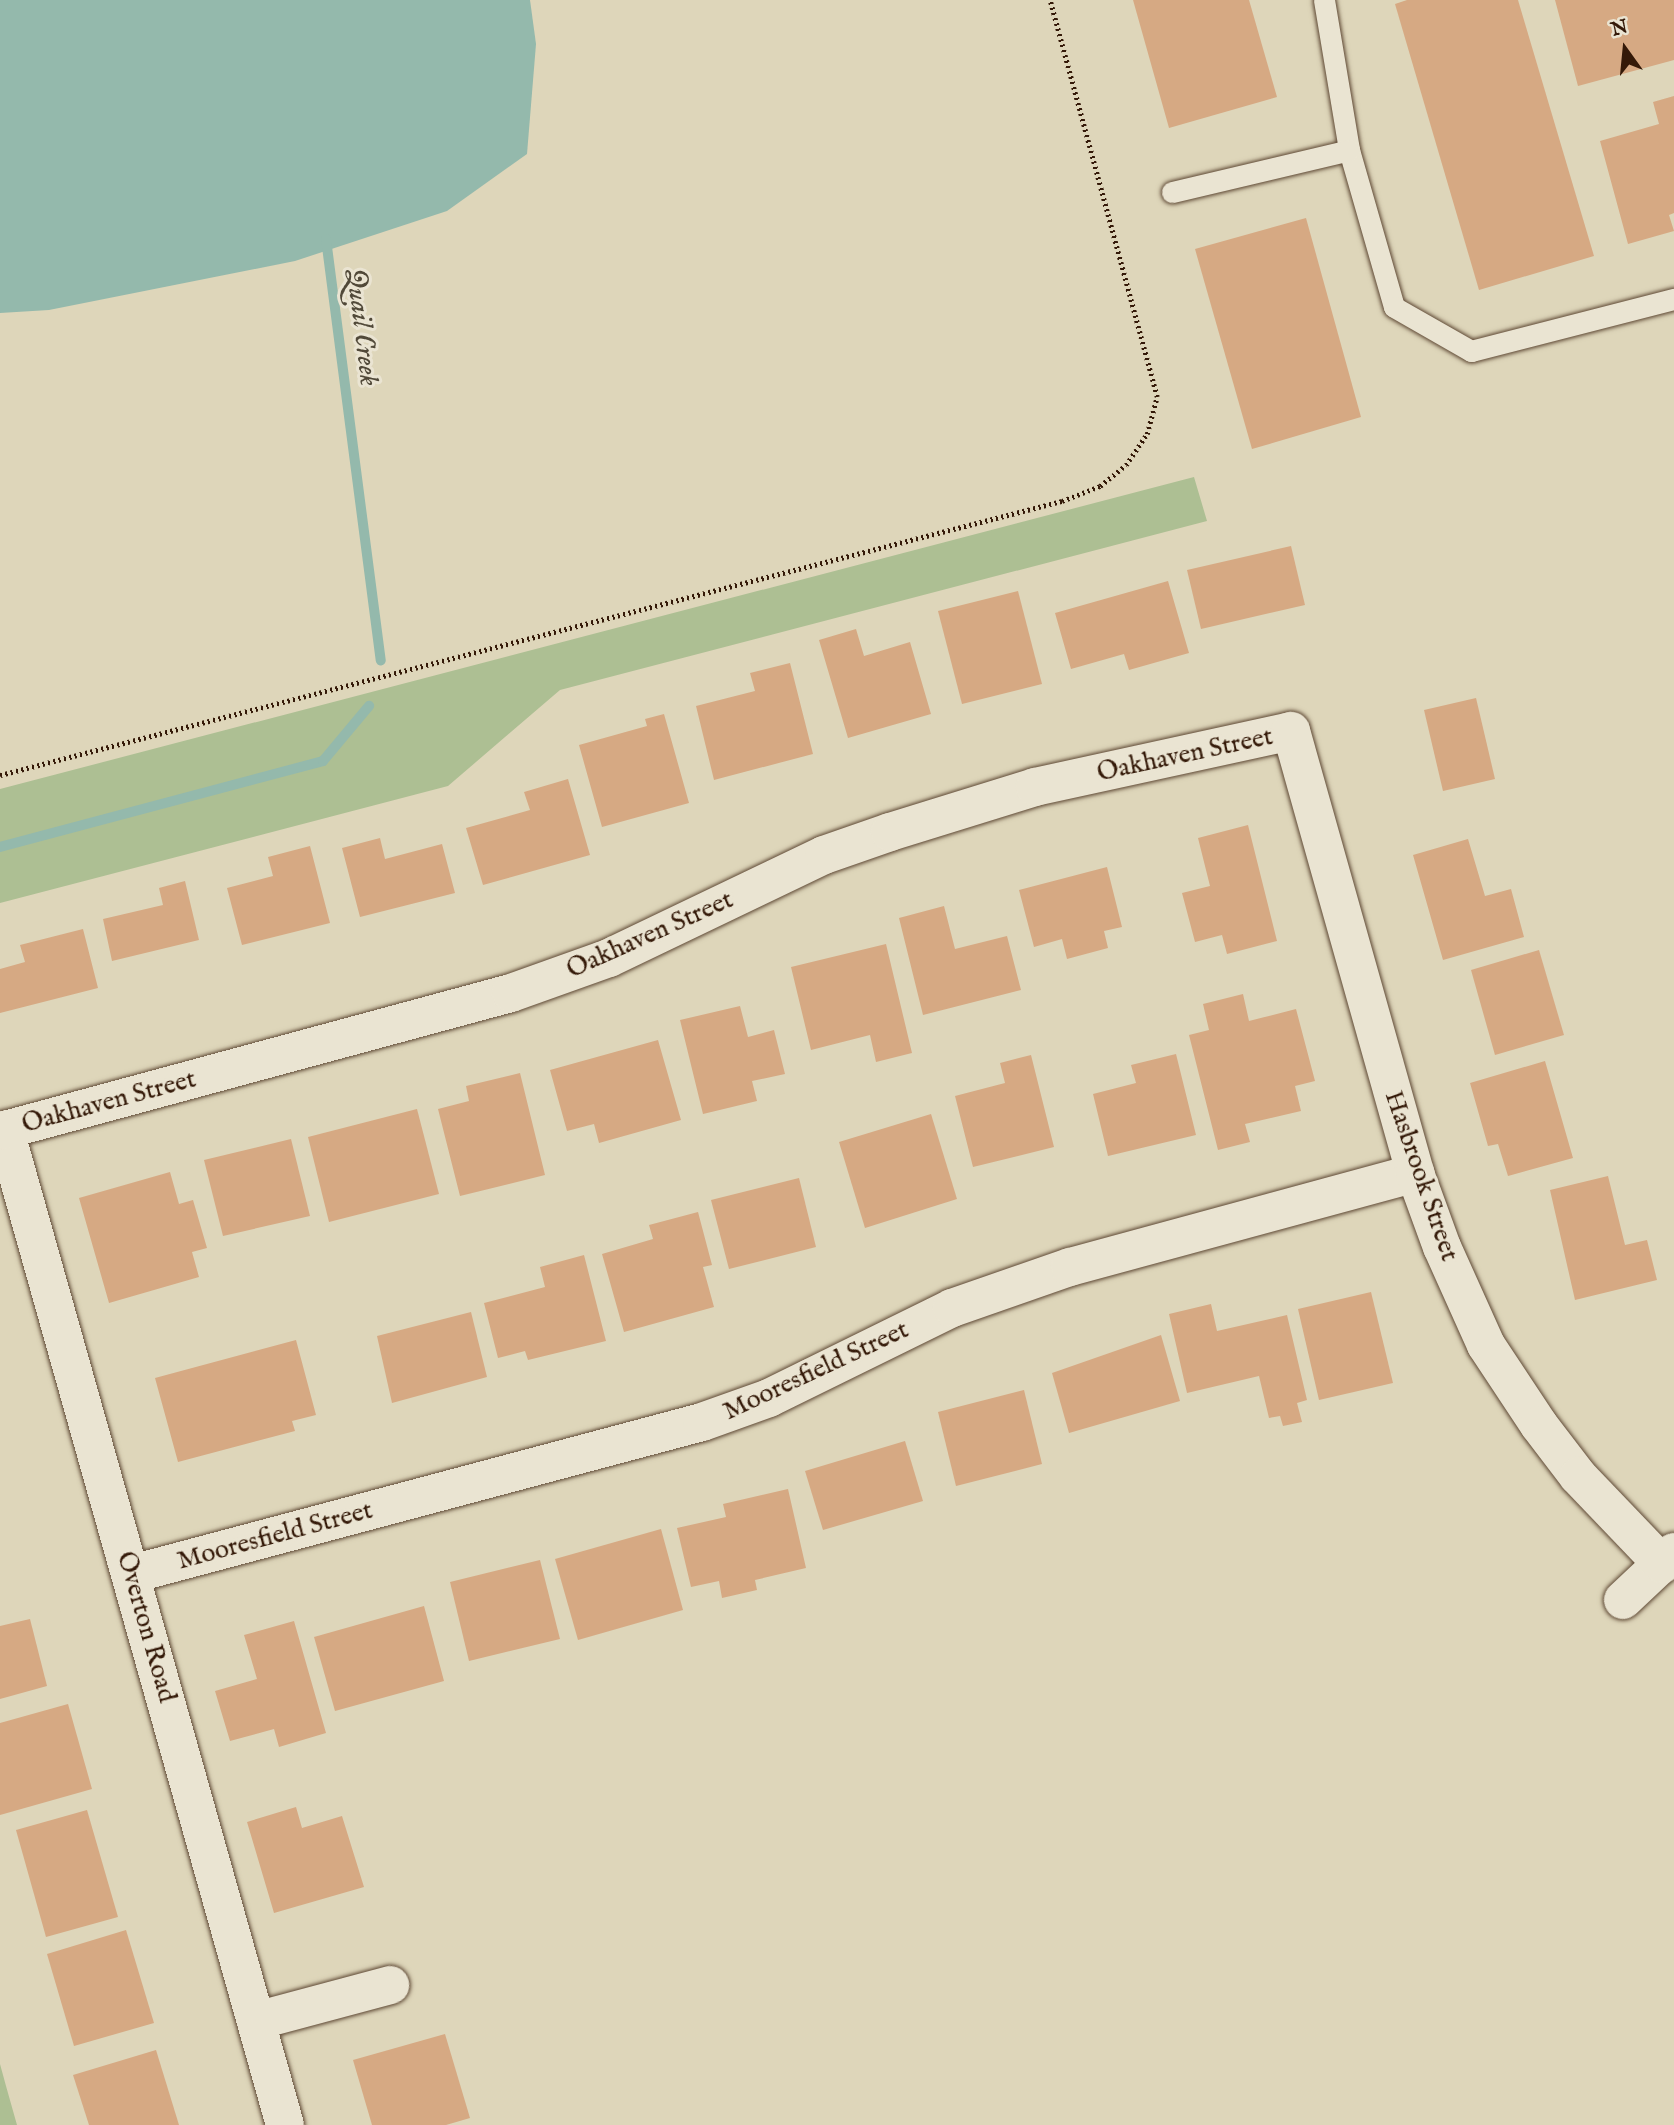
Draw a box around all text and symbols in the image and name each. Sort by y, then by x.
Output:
north arrow [1590,14,1660,84]
text: N [1609,15,1631,42]
water label: Quail Creek [337,266,385,388]
street label: Oakhaven Street [1094,721,1276,789]
street label: Oakhaven Street [562,884,738,986]
street label: Oakhaven Street [19,1064,199,1140]
street label: Hasbrook Street [1377,1087,1465,1265]
street label: Mooresfield Street [718,1314,914,1428]
street label: Mooresfield Street [174,1495,376,1577]
street label: Overton Road [110,1548,182,1706]

